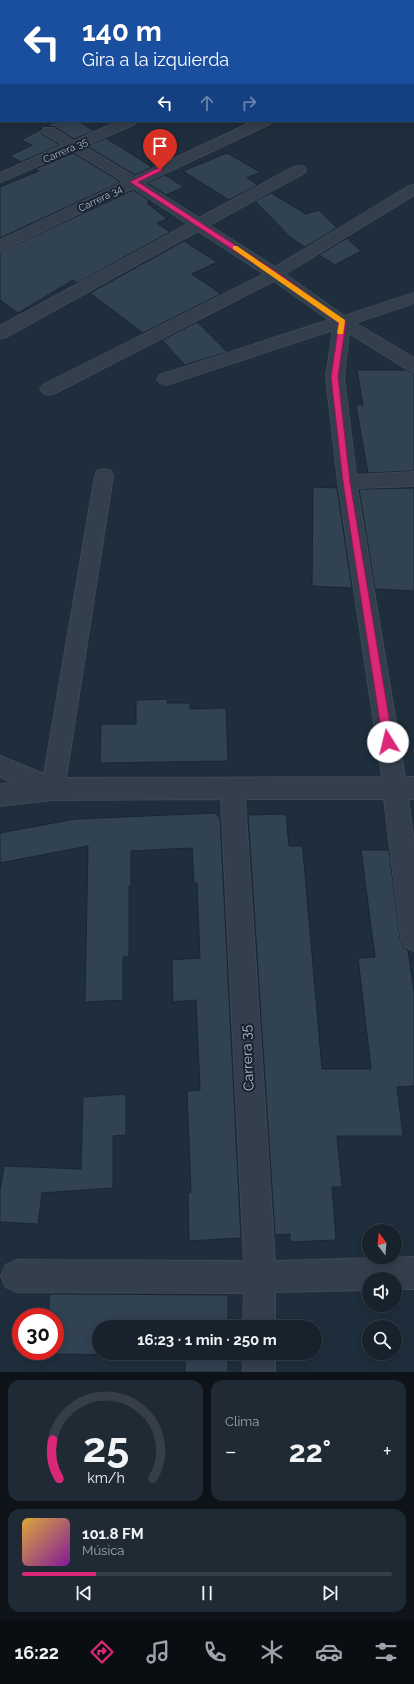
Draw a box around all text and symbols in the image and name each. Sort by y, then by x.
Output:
text: 140 m [82,15,162,48]
icon: left [16,16,68,68]
text: Gira a la izquierda [82,49,229,70]
icon: left [154,92,176,114]
icon: ahead [196,92,218,114]
icon: right [238,92,260,114]
pin [143,129,177,170]
icon: arrive [149,135,171,157]
street label: Carrera 35 [41,136,90,165]
street label: Carrera 34 [77,183,124,214]
position arrow [367,721,409,763]
street label: Carrera 35 [237,1024,257,1091]
north arrow [362,1224,402,1264]
map controls [362,1224,402,1360]
button: sound [362,1272,402,1312]
speed limit sign: 30 [12,1308,64,1360]
button: search [362,1320,402,1360]
text: 16:23 · 1 min · 250 m [137,1331,277,1349]
text: Clima [225,1414,259,1429]
text: 25 [82,1422,129,1471]
text: 22° [289,1434,331,1469]
text: − [225,1438,237,1464]
text: + [383,1438,392,1464]
text: km/h [87,1469,124,1485]
text: 101.8 FM [82,1525,144,1543]
text: Música [82,1543,124,1558]
icon: previous [73,1582,95,1604]
icon: pause [196,1582,218,1604]
icon: next [319,1582,341,1604]
icon: directions [88,1638,116,1666]
icon: music [144,1638,172,1666]
icon: phone [201,1638,229,1666]
icon: climate [258,1638,286,1666]
icon: car [315,1638,343,1666]
icon: filters [372,1638,400,1666]
text: 16:22 [14,1642,59,1663]

